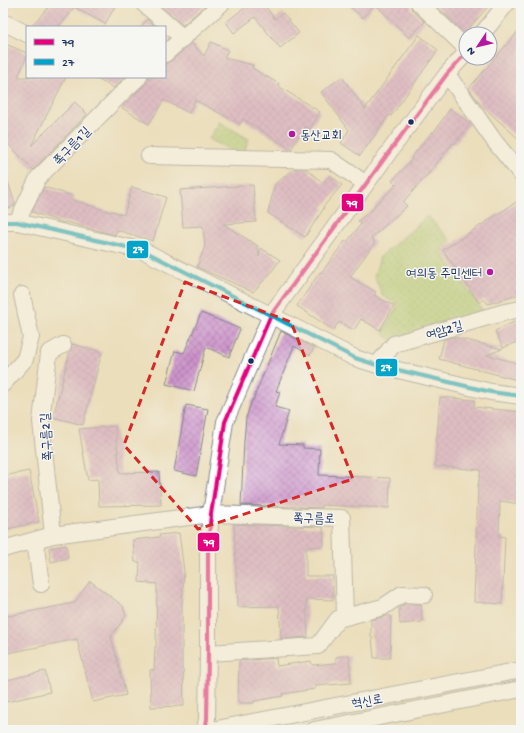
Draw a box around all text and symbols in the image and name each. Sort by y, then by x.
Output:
legend [26,26,166,78]
north arrow [458,26,498,66]
text: 79 [61,37,74,51]
text: N [464,44,478,57]
text: 27 [62,57,75,71]
unlabelled marker [406,117,416,127]
street label: 쪽구름1길 [51,125,95,169]
marker: 동산교회 [287,129,297,139]
place label: 동산교회 [300,129,342,144]
line badge: 79 [341,193,364,212]
text: 79 [345,199,358,211]
line badge: 27 [126,240,149,259]
text: 27 [132,245,145,257]
place label: 여의동 주민센터 [406,267,482,282]
marker: 여의동 주민센터 [485,267,495,277]
street label: 여암2길 [424,319,465,344]
unlabelled marker [246,356,256,366]
line badge: 27 [375,358,398,377]
text: 27 [380,363,393,375]
street label: 쪽구름2길 [39,412,56,461]
street label: 쪽구름로 [293,511,335,528]
line badge: 79 [197,532,220,552]
text: 79 [202,538,215,550]
street label: 혁신로 [351,692,384,713]

